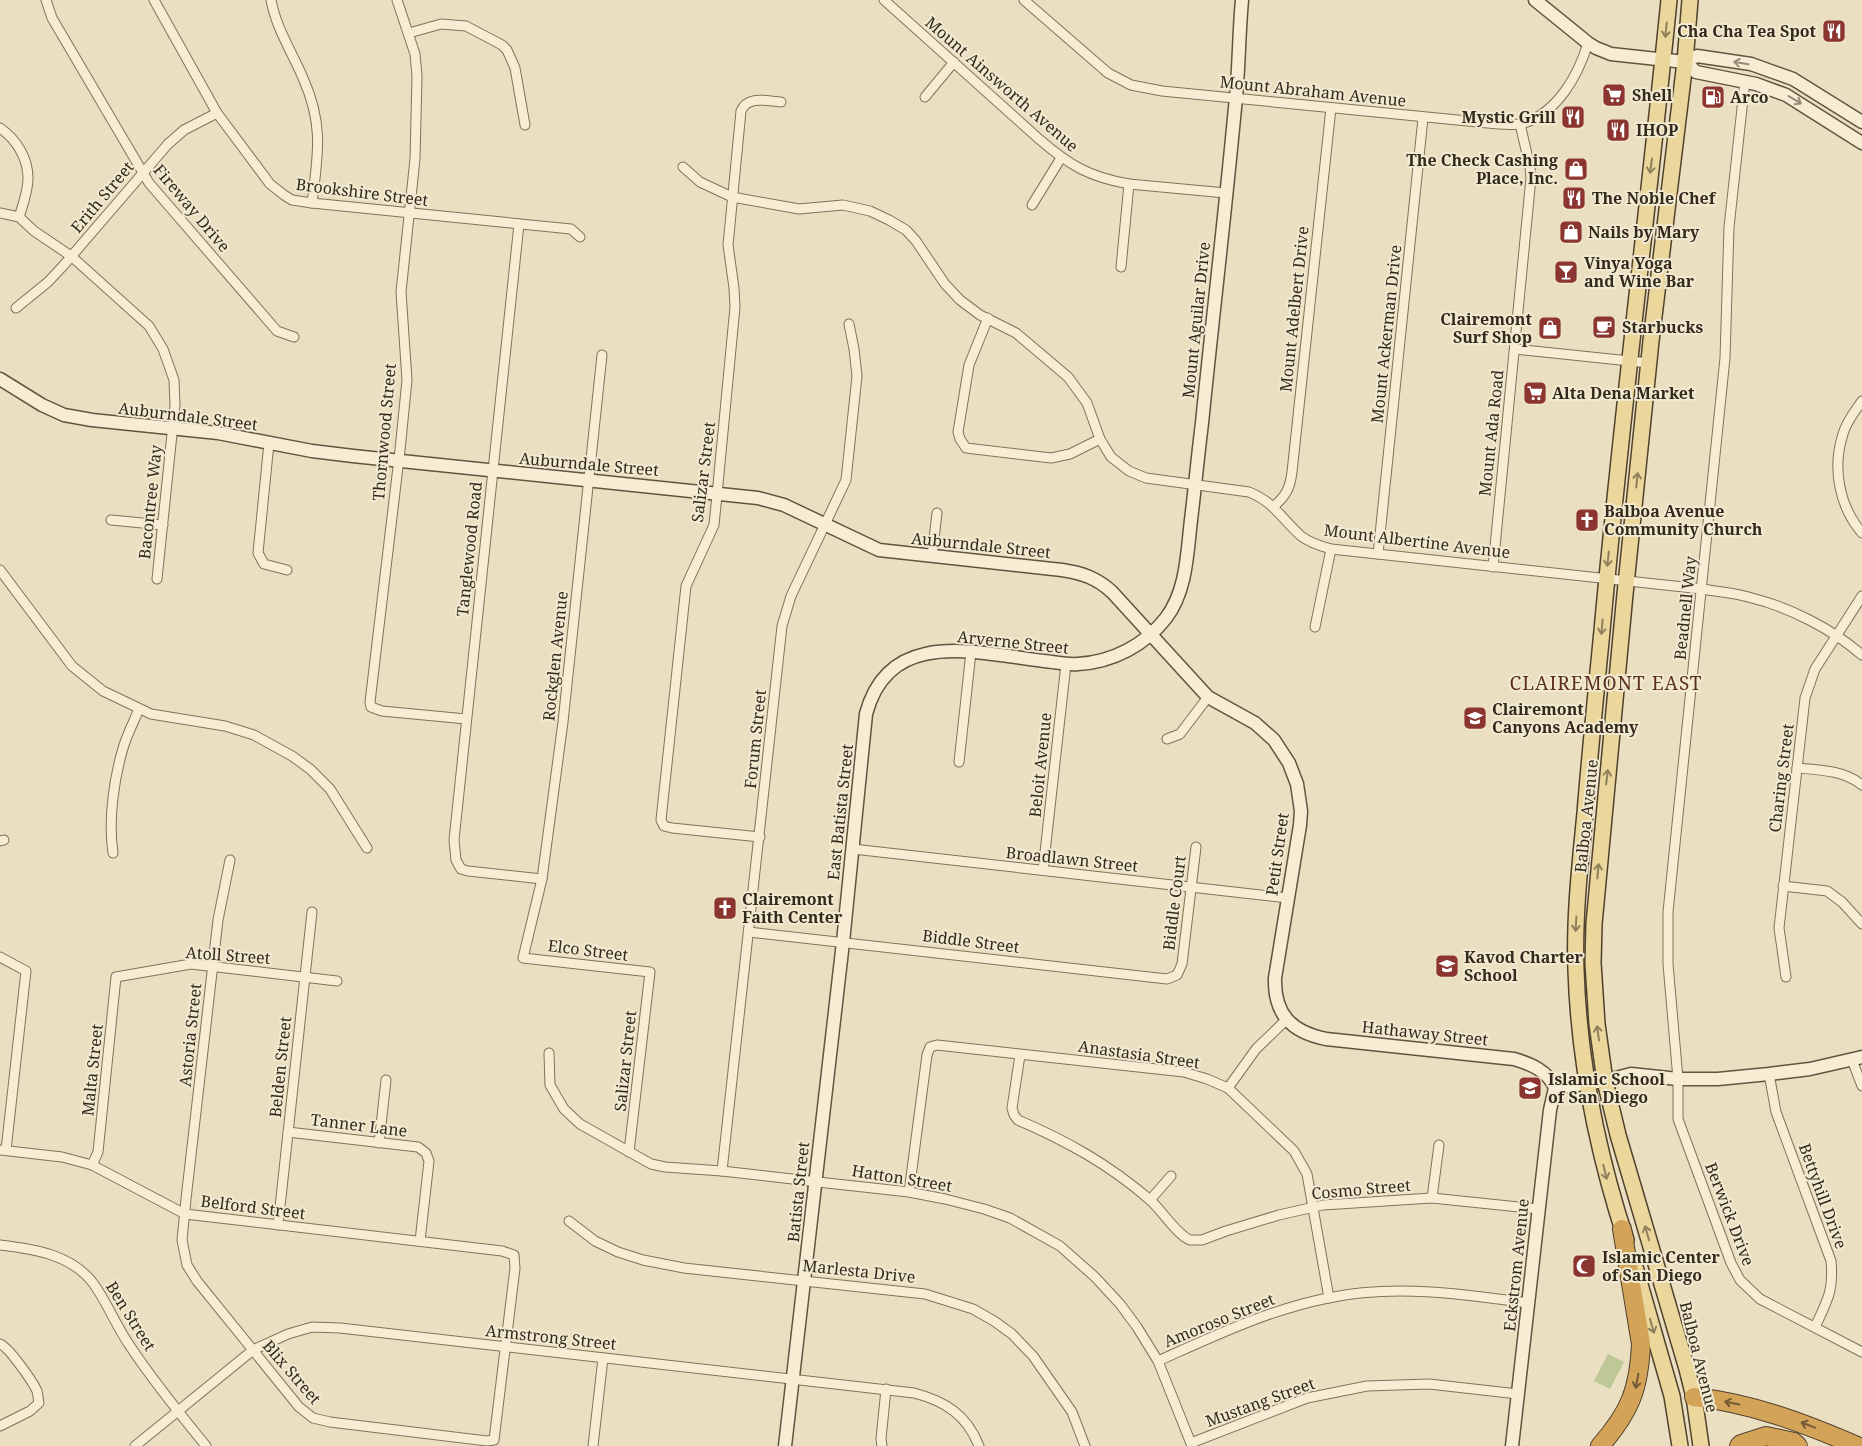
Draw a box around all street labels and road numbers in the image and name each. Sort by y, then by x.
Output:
street label: Mount Ainsworth Avenue [921,11,1083,157]
street label: Mount Abraham Avenue [1219,70,1407,112]
street label: Erith Street [66,156,139,237]
street label: Fireway Drive [149,159,235,257]
street label: Brookshire Street [295,173,430,211]
street label: Mount Adelbert Drive [1274,225,1314,393]
street label: Mount Aguilar Drive [1177,241,1215,399]
street label: Mount Ackerman Drive [1366,244,1406,424]
street label: Thornwood Street [367,362,401,502]
street label: Mount Ada Road [1473,369,1509,497]
street label: Auburndale Street [117,397,259,435]
street label: Salizar Street [686,420,720,524]
street label: Bacontree Way [133,443,167,560]
street label: Auburndale Street [518,447,660,481]
street label: Tanglewood Road [451,480,487,618]
street label: Mount Albertine Avenue [1323,519,1511,563]
street label: Auburndale Street [910,527,1052,563]
street label: Beadnell Way [1669,554,1701,661]
street label: Rockglen Avenue [537,590,573,722]
street label: Arverne Street [956,625,1070,659]
street label: Forum Street [739,688,771,790]
street label: Beloit Avenue [1024,711,1056,819]
street label: Charing Street [1763,722,1799,834]
street label: East Batista Street [822,742,858,881]
street label: Balboa Avenue [1569,758,1603,874]
street label: Petit Street [1260,811,1294,897]
street label: Broadlawn Street [1005,841,1140,877]
street label: Biddle Court [1157,854,1191,952]
street label: Biddle Street [921,924,1021,958]
street label: Elco Street [547,934,630,966]
street label: Atoll Street [185,941,271,969]
street label: Astoria Street [174,982,206,1088]
street label: Salizar Street [609,1009,641,1113]
street label: Belden Street [264,1015,296,1119]
street label: Hathaway Street [1361,1015,1490,1051]
street label: Malta Street [76,1023,108,1117]
street label: Anastasia Street [1077,1035,1202,1073]
street label: Tanner Lane [309,1108,409,1142]
street label: Batista Street [782,1140,814,1243]
street label: Bettyhill Drive [1794,1140,1852,1252]
street label: Hatton Street [850,1159,954,1197]
street label: Berwick Drive [1700,1159,1760,1269]
street label: Cosmo Street [1311,1174,1412,1204]
street label: Belford Street [199,1190,307,1224]
street label: Eckstrom Avenue [1498,1198,1534,1332]
street label: Marlesta Drive [802,1254,916,1288]
street label: Ben Street [101,1277,161,1355]
street label: Amoroso Street [1160,1288,1278,1352]
street label: Balboa Avenue [1675,1299,1723,1415]
street label: Armstrong Street [485,1319,618,1355]
street label: Blix Street [258,1335,326,1409]
street label: Mustang Street [1202,1372,1318,1432]

